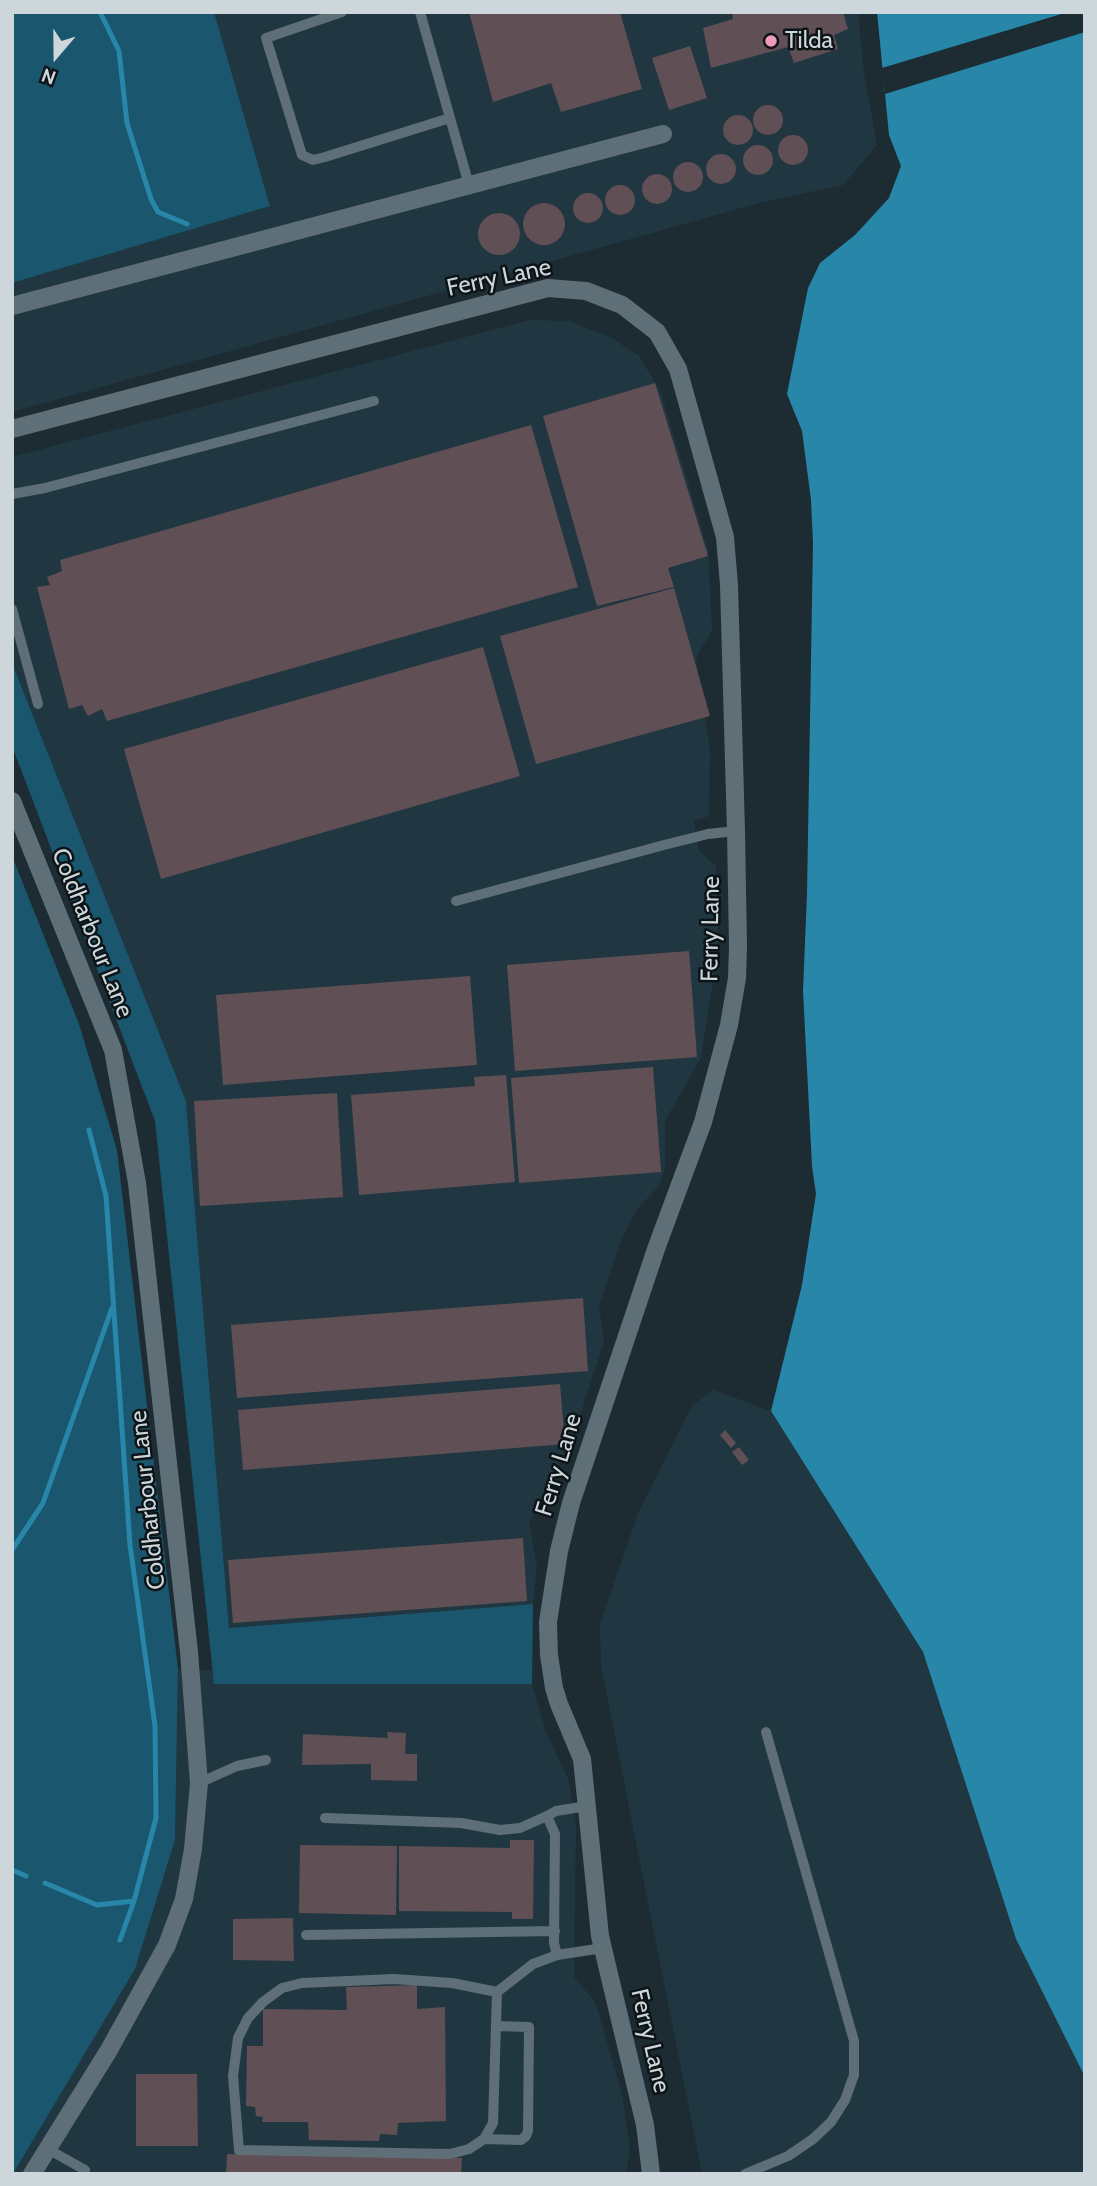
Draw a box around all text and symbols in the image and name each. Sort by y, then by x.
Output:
north arrow [21,21,91,91]
place label: Tilda [785,27,833,55]
marker: Tilda [763,33,779,49]
text: N [38,63,59,89]
street label: Ferry Lane [444,253,554,303]
street label: Coldharbour Lane [45,844,139,1022]
street label: Ferry Lane [696,876,726,982]
street label: Coldharbour Lane [124,1409,172,1591]
street label: Ferry Lane [530,1410,588,1520]
street label: Ferry Lane [624,1986,676,2096]

